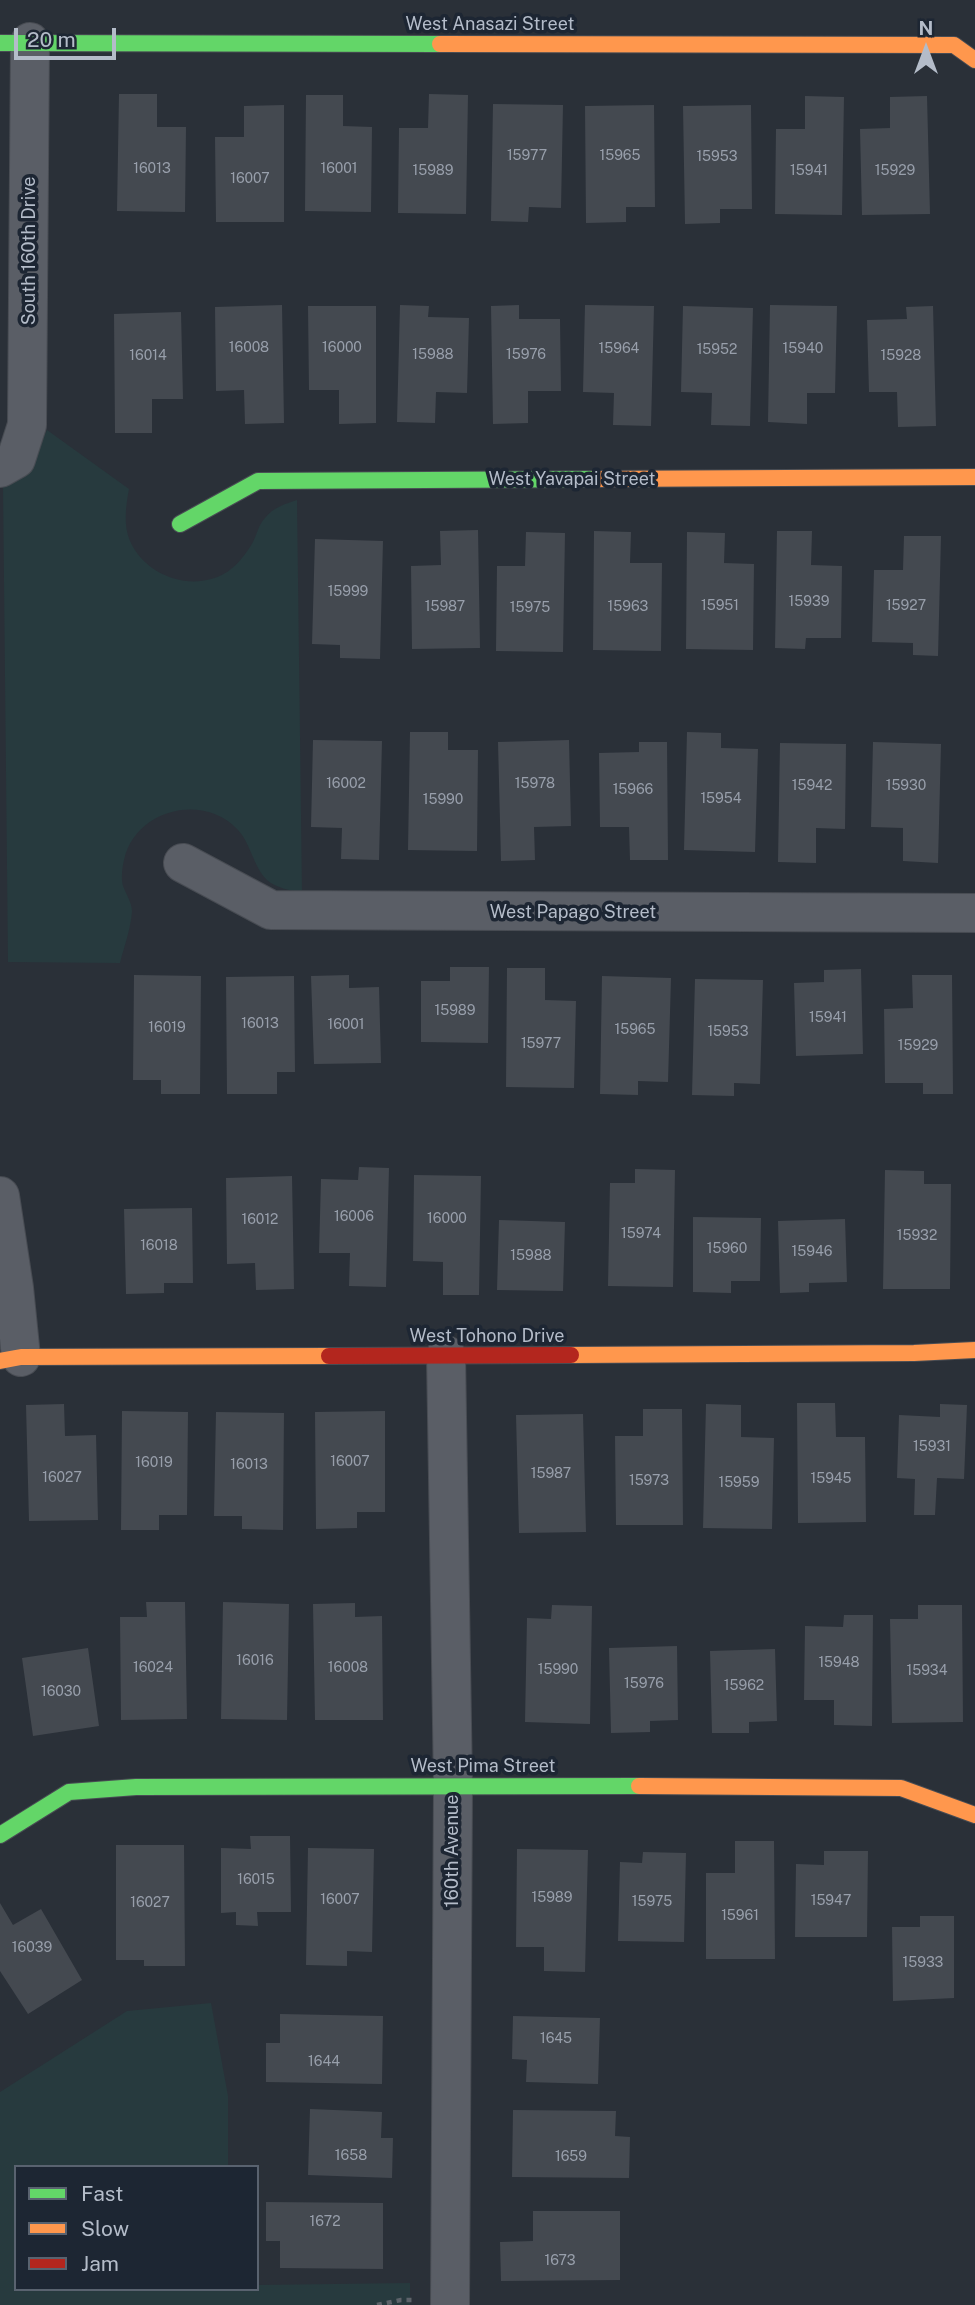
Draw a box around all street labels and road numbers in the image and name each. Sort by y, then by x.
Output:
street label: West Anasazi Street [406,13,574,35]
street label: South 160th Drive [18,177,40,325]
street label: West Yavapai Street [489,468,655,490]
street label: West Papago Street [490,901,656,923]
street label: West Tohono Drive [410,1325,564,1347]
street label: West Pima Street [410,1755,556,1777]
street label: 160th Avenue [441,1794,463,1908]

